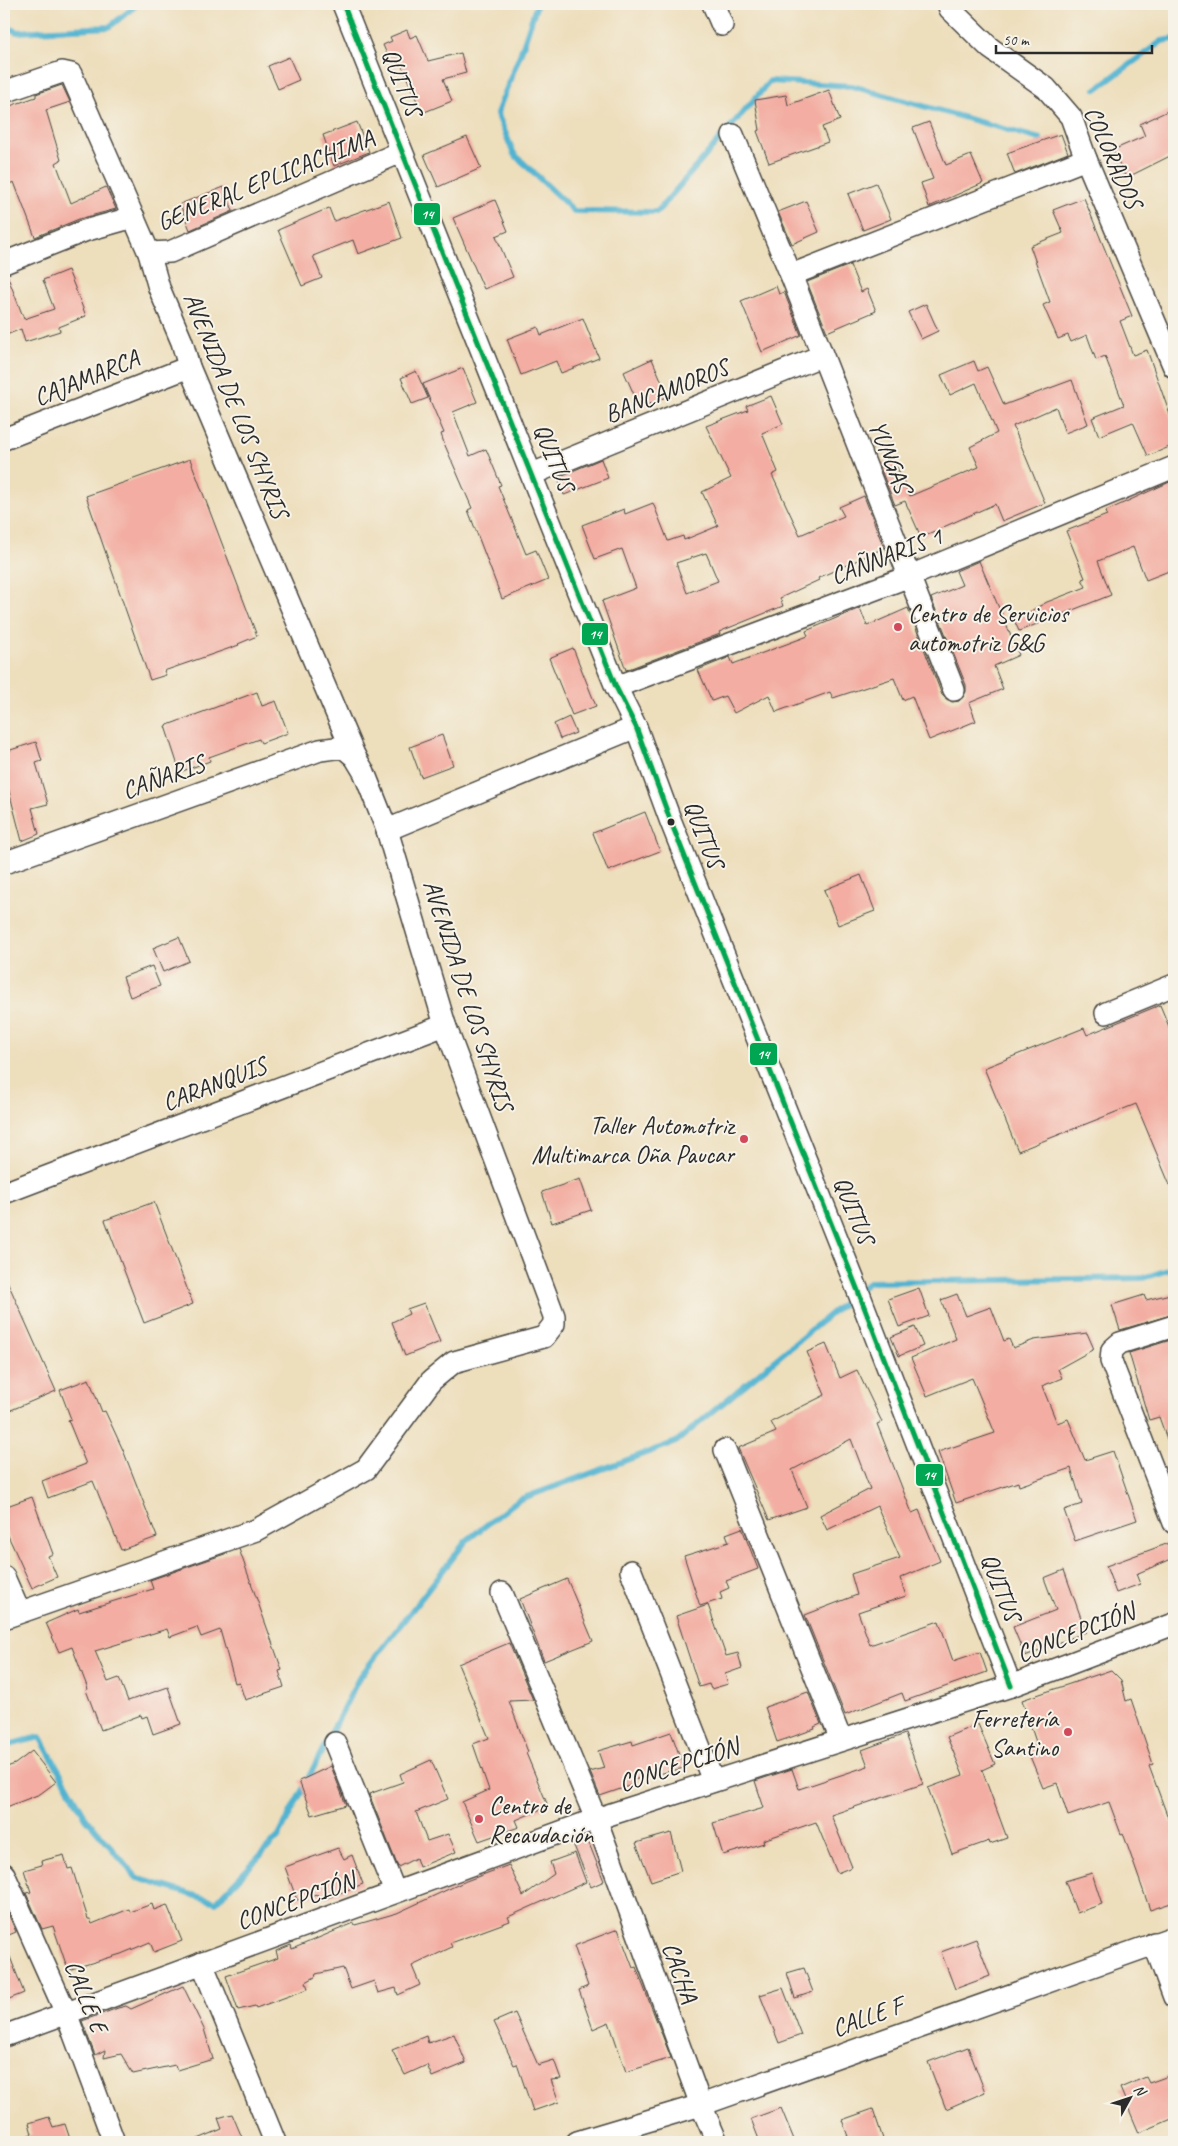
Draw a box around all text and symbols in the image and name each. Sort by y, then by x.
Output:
scale bar [996,22,1152,54]
text: 50 m [1003,31,1030,50]
street label: QUITUS [374,44,431,125]
street label: COLORADOS [1076,101,1151,216]
street label: GENERAL EPLICACHIMA [152,122,379,238]
line badge: 14 [413,202,441,226]
text: 14 [421,206,435,223]
street label: AVENIDA DE LOS SHYRIS [176,288,297,526]
street label: CAJAMARCA [29,342,145,413]
street label: BANCAMOROS [599,350,737,430]
street label: YUNGAS [861,415,921,502]
street label: QUITUS [526,419,584,500]
street label: CAÑNARIS 1 [826,519,949,592]
place label: Centro de Servicios automotriz G&G [908,598,1070,659]
marker: Centro de Servicios automotriz G&G [892,621,904,633]
line badge: 14 [581,622,609,646]
text: 14 [589,626,603,643]
street label: CAÑARIS [118,746,212,807]
street label: QUITUS [676,796,733,877]
unlabelled marker [666,817,676,827]
street label: AVENIDA DE LOS SHYRIS [416,876,521,1117]
line badge: 14 [749,1042,778,1066]
text: 14 [757,1046,771,1063]
street label: CARANQUIS [158,1048,274,1118]
place label: Taller Automotriz Multimarca Oña Paucar [532,1110,736,1171]
marker: Taller Automotriz Multimarca Oña Paucar [738,1133,750,1145]
street label: QUITUS [826,1172,884,1253]
line badge: 14 [915,1463,944,1487]
text: 14 [923,1467,937,1484]
street label: QUITUS [973,1549,1030,1630]
street label: CONCEPCIÓN [1012,1594,1143,1670]
place label: Ferretería Santino [972,1703,1060,1764]
marker: Ferretería Santino [1062,1726,1074,1738]
street label: CONCEPCIÓN [614,1729,746,1799]
place label: Centro de Recaudación [489,1790,594,1851]
marker: Centro de Recaudación [473,1813,485,1825]
street label: CONCEPCIÓN [232,1863,363,1937]
street label: CACHA [654,1938,706,2007]
street label: CALLE E [57,1955,116,2040]
street label: CALLE F [827,1987,913,2045]
north arrow [1106,2074,1156,2124]
text: N [1130,2081,1150,2101]

